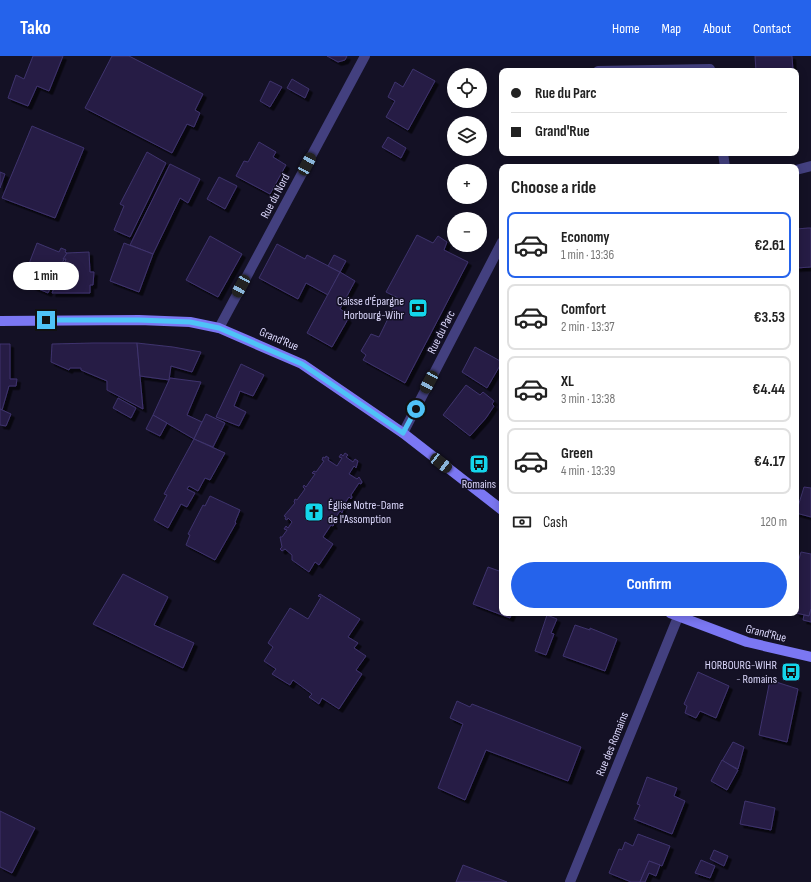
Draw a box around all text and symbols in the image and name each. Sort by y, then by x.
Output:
text: Tako [20,17,51,40]
text: Home [612,20,640,37]
text: Map [662,20,681,37]
text: About [703,20,731,37]
text: Contact [753,20,791,37]
map controls [447,68,487,252]
button: locate [447,68,487,108]
text: Rue du Parc [535,84,597,103]
button: layers [447,116,487,156]
text: Grand'Rue [535,122,590,141]
car [296,151,318,177]
button: + [447,164,487,204]
street label: Rue du Nord [257,171,293,221]
text: Choose a ride [511,177,596,198]
button: − [447,212,487,252]
icon: car [513,227,549,263]
text: Economy [561,228,610,247]
text: €2.61 [754,236,785,255]
text: 1 min · 13:36 [561,247,614,263]
callout: 1 min [13,262,79,290]
text: 1 min [34,268,58,284]
car [230,273,252,299]
place label: Caisse d'Épargne Horbourg-Wihr [337,294,405,323]
bank icon: Caisse d'Épargne Horbourg-Wihr [407,297,429,319]
icon: car [513,299,549,335]
text: Comfort [561,300,606,319]
street label: Rue du Parc [424,308,459,356]
text: €3.53 [754,308,785,327]
route end [37,311,55,329]
text: 2 min · 13:37 [561,319,615,335]
street label: Grand'Rue [257,324,301,354]
car [418,369,440,395]
icon: car [513,371,549,407]
text: XL [561,372,574,391]
text: €4.44 [752,380,785,399]
text: 3 min · 13:38 [561,391,615,407]
route start [407,400,425,418]
icon: car [513,443,549,479]
text: Green [561,444,593,463]
car [428,451,454,475]
text: €4.17 [754,452,785,471]
bus stop icon: Romains [468,453,490,475]
text: 4 min · 13:39 [561,463,615,479]
place label: Romains [462,477,496,492]
place label: Église Notre-Dame de l'Assomption [328,498,404,527]
church icon: Église Notre-Dame de l'Assomption [303,501,325,523]
icon: cash [511,511,533,533]
text: Cash [543,513,568,532]
text: 120 m [761,514,787,530]
button: Confirm [511,562,787,608]
street label: Grand'Rue [744,621,788,646]
place label: HORBOURG-WIHR - Romains [705,658,777,687]
bus stop icon: HORBOURG-WIHR - Romains [780,661,802,683]
street label: Rue des Romains [593,710,632,778]

